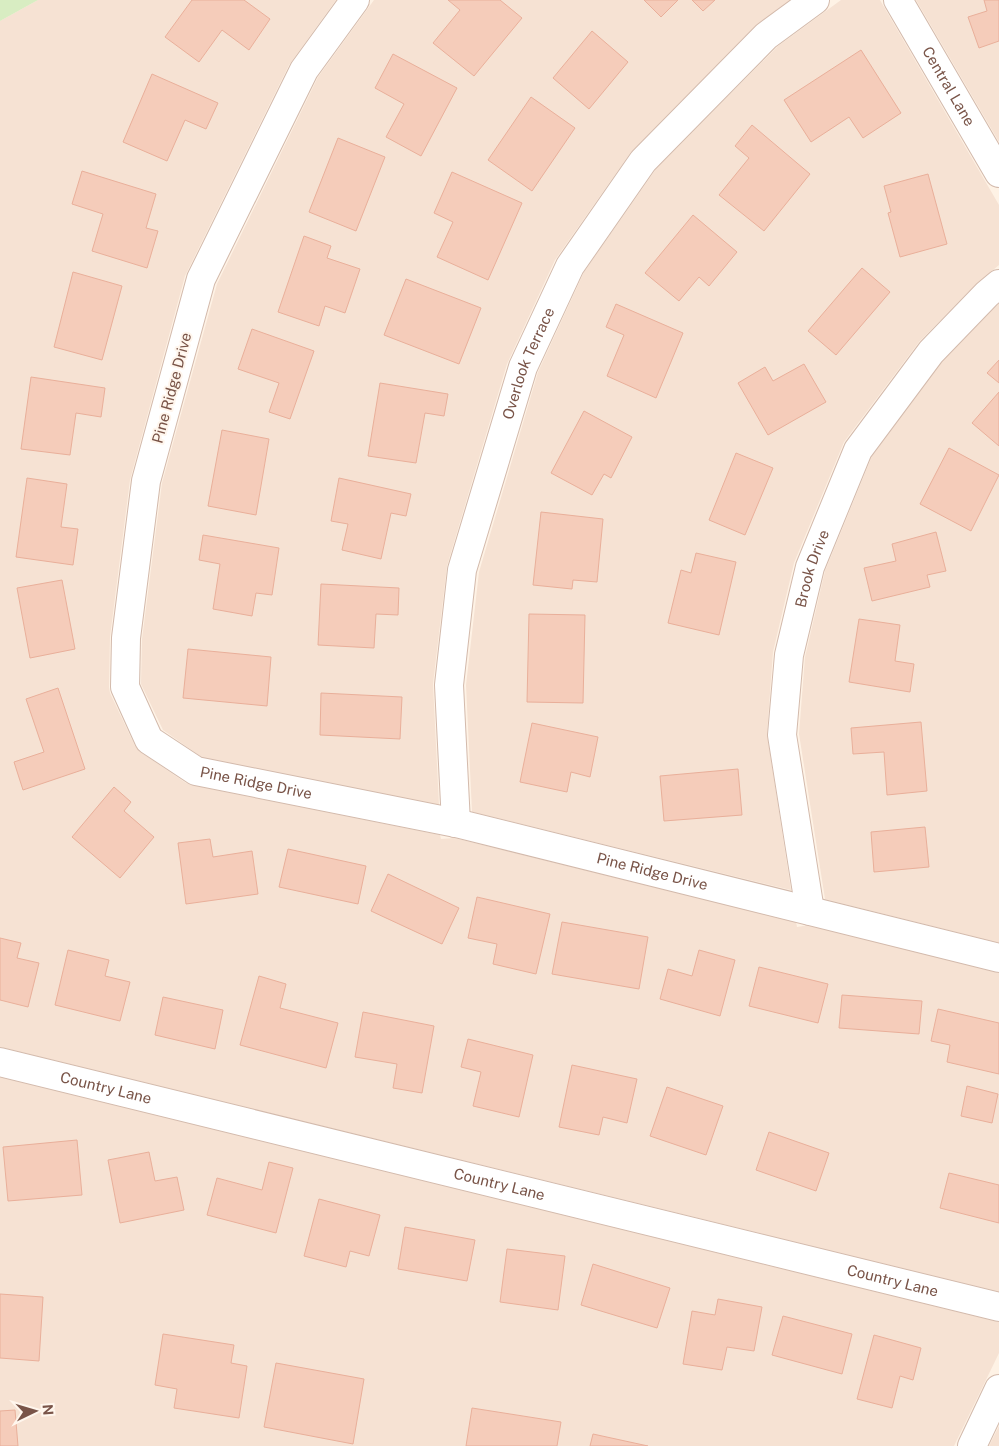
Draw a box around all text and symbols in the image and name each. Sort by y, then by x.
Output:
street label: Central Lane [919,43,979,129]
street label: Overlook Terrace [499,305,557,421]
street label: Pine Ridge Drive [149,331,194,445]
street label: Brook Drive [792,527,832,609]
street label: Pine Ridge Drive [199,763,314,802]
street label: Pine Ridge Drive [595,849,710,893]
street label: Country Lane [59,1068,153,1107]
street label: Country Lane [452,1165,547,1203]
street label: Country Lane [845,1261,940,1300]
north arrow [10,1386,60,1436]
text: N [40,1404,56,1416]

